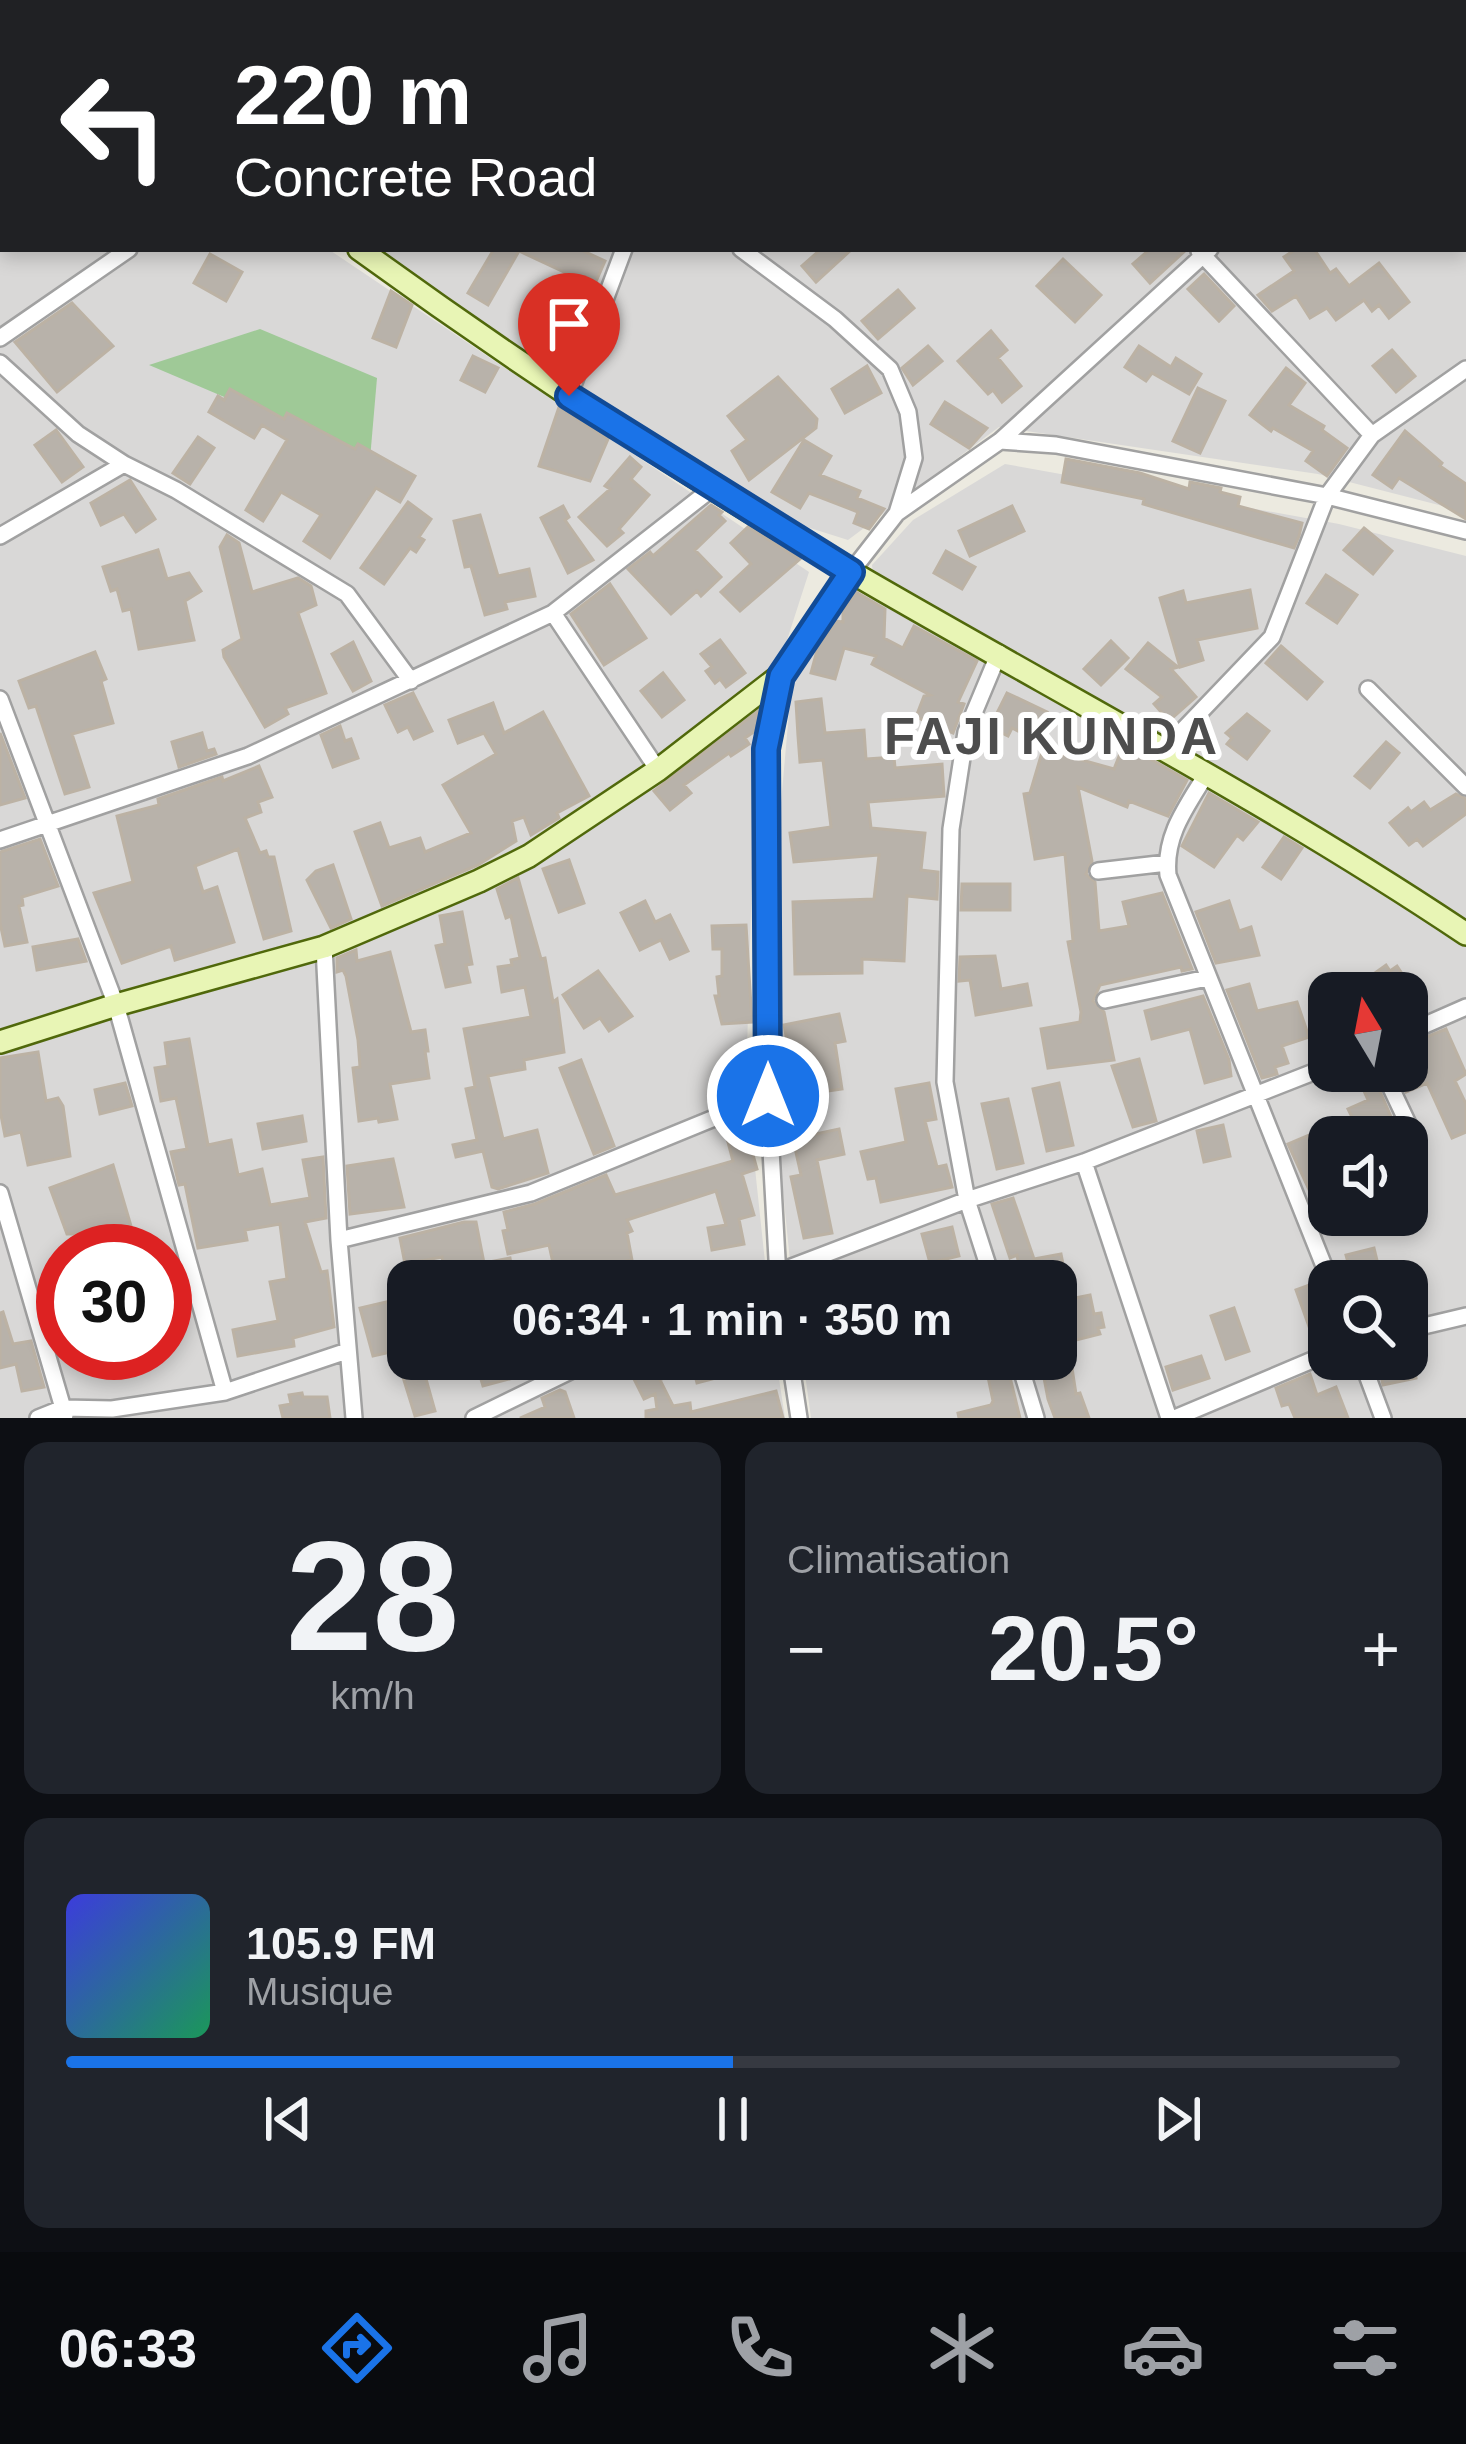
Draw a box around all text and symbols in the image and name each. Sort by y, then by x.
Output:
icon: left [36,48,192,204]
text: 220 m [234,48,472,142]
text: Concrete Road [234,147,597,207]
pin [518,273,620,396]
icon: arrive [536,291,602,357]
district label: FAJI KUNDA [884,708,1220,765]
north arrow [1308,972,1428,1092]
map controls [1308,972,1428,1380]
position arrow [705,1033,831,1159]
button: sound [1308,1116,1428,1236]
speed limit sign: 30 [36,1224,192,1380]
button: search [1308,1260,1428,1380]
text: 06:34 · 1 min · 350 m [512,1294,952,1345]
text: 28 [286,1509,459,1683]
text: Climatisation [787,1538,1010,1581]
text: 20.5° [988,1599,1199,1699]
text: − [787,1612,826,1686]
text: + [1361,1612,1400,1686]
text: km/h [330,1674,415,1717]
text: 105.9 FM [246,1918,436,1969]
text: Musique [246,1970,393,2013]
icon: previous [255,2086,321,2152]
icon: pause [700,2086,766,2152]
icon: next [1145,2086,1211,2152]
icon: directions [315,2306,399,2390]
icon: music [516,2306,600,2390]
icon: phone [718,2306,802,2390]
icon: climate [920,2306,1004,2390]
icon: car [1121,2306,1205,2390]
icon: filters [1323,2306,1407,2390]
text: 06:33 [59,2318,197,2378]

